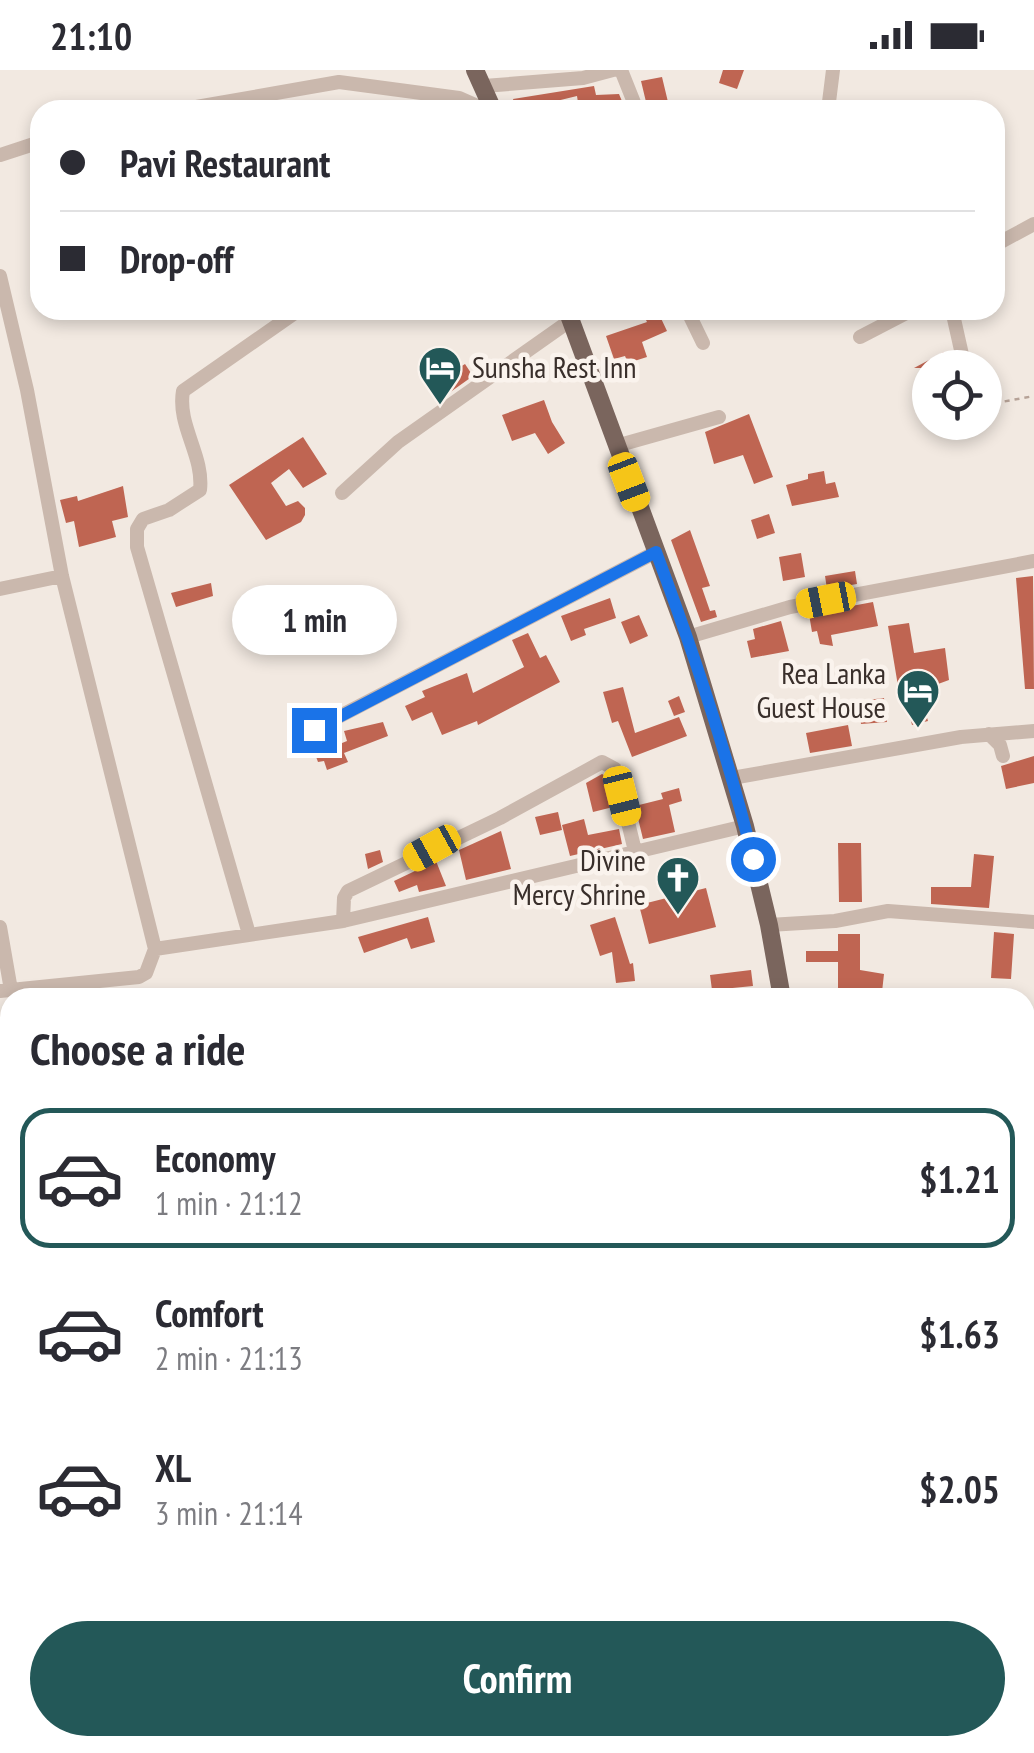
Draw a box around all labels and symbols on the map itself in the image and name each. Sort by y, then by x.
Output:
hotel icon: Sunsha Rest Inn [417,345,463,406]
place label: Sunsha Rest Inn [472,347,636,386]
car [604,449,654,515]
car [794,580,858,620]
callout: 1 min [232,585,396,655]
place label: Rea Lanka Guest House [756,653,886,726]
hotel icon: Rea Lanka Guest House [895,668,941,729]
route end [292,708,337,753]
car [600,763,644,829]
car [398,820,466,876]
route start [731,837,776,882]
place label: Divine Mercy Shrine [513,840,646,913]
church icon: Divine Mercy Shrine [655,855,701,916]

